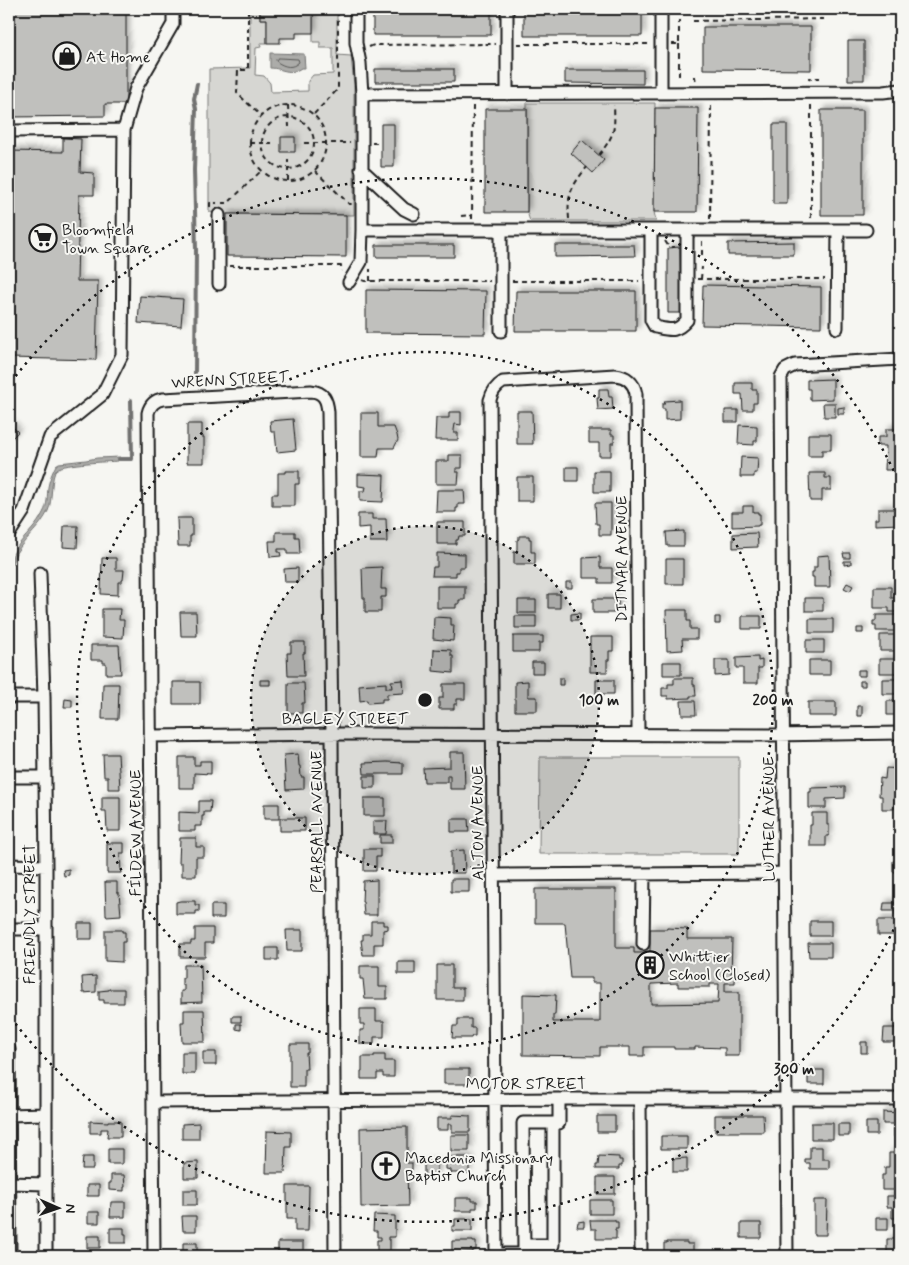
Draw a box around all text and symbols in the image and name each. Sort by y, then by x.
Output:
shop icon: At Home [52,41,82,71]
place label: At Home [86,47,151,68]
place label: Bloomfield Town Square [62,220,151,259]
supermarket icon: Bloomfield Town Square [28,223,58,253]
street label: WRENN STREET [171,367,291,394]
street label: DITMAR AVENUE [612,496,633,622]
centre of rings [416,691,434,709]
text: 100 m [579,691,619,711]
text: 200 m [753,691,794,711]
street label: BAGLEY STREET [282,709,409,730]
street label: PEARSALL AVENUE [307,751,328,893]
street label: LUTHER AVENUE [759,756,780,882]
street label: ALTON AVENUE [468,766,489,881]
street label: FILDEW AVENUE [126,770,147,896]
street label: FRIENDLY STREET [20,844,41,984]
place label: Whittier School (Closed) [669,947,771,986]
building icon: Whittier School (Closed) [635,950,665,980]
text: 300 m [774,1060,814,1080]
street label: MOTOR STREET [466,1074,586,1095]
place label: Macedonia Missionary Baptist Church [405,1148,553,1187]
church icon: Macedonia Missionary Baptist Church [371,1151,401,1181]
north arrow [32,1182,82,1232]
text: N [61,1203,79,1213]

